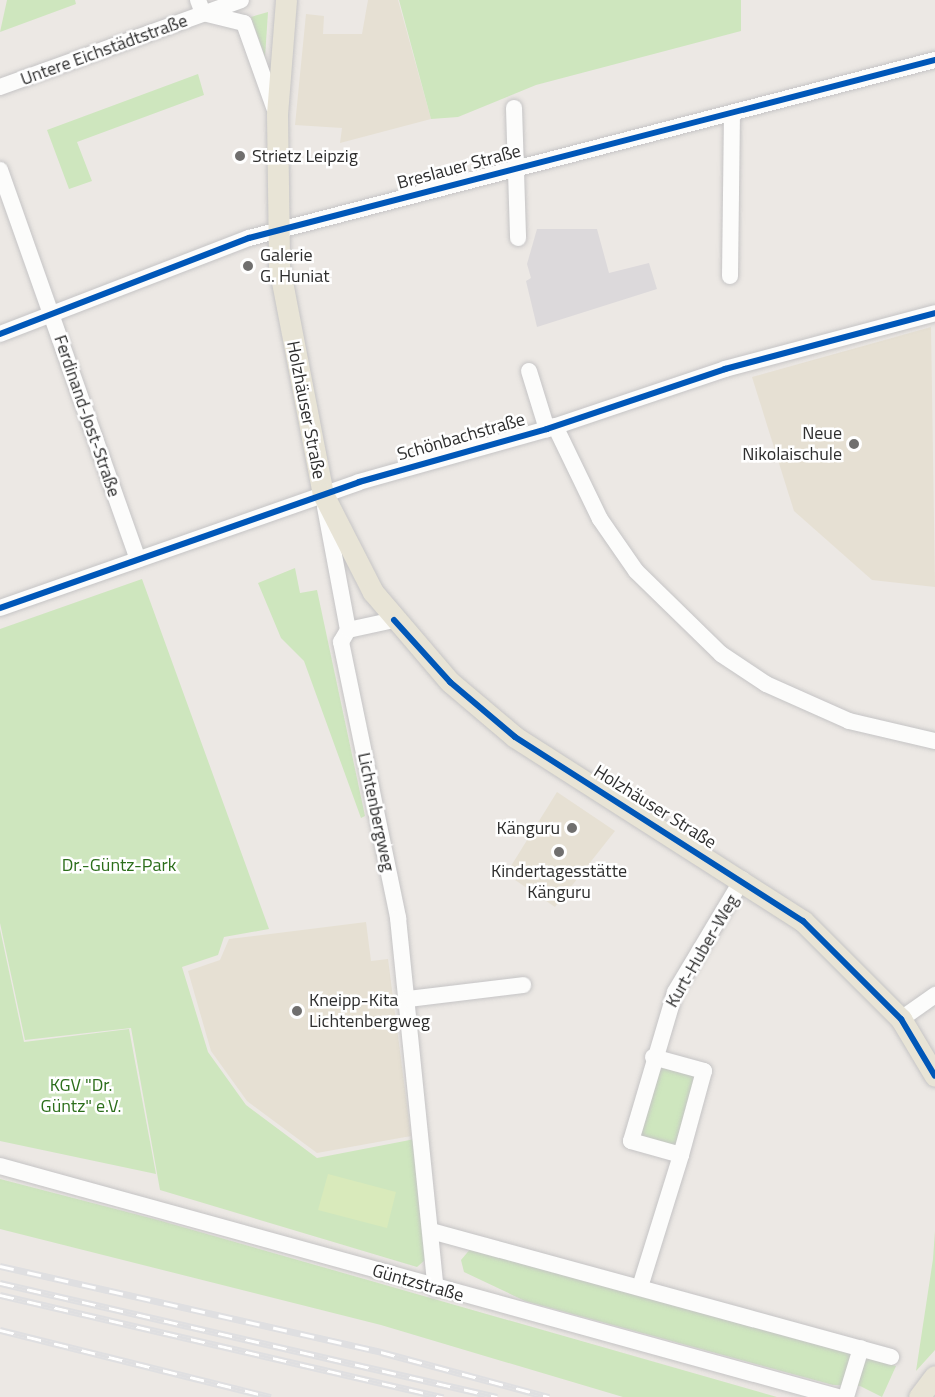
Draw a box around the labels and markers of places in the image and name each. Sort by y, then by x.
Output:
place label: Strietz Leipzig [252,145,358,167]
marker: Strietz Leipzig [233,149,247,163]
place label: Galerie G. Huniat [260,245,330,288]
marker: Galerie G. Huniat [241,259,255,273]
place label: Neue Nikolaischule [742,423,842,466]
marker: Neue Nikolaischule [847,437,861,451]
place label: Känguru [496,817,560,839]
marker: Känguru [565,821,579,835]
marker: Kindertagesstätte Känguru [552,845,566,859]
place label: Kindertagesstätte Känguru [491,861,627,904]
place label: Kneipp-Kita Lichtenbergweg [309,990,430,1032]
marker: Kneipp-Kita Lichtenbergweg [290,1004,304,1018]

